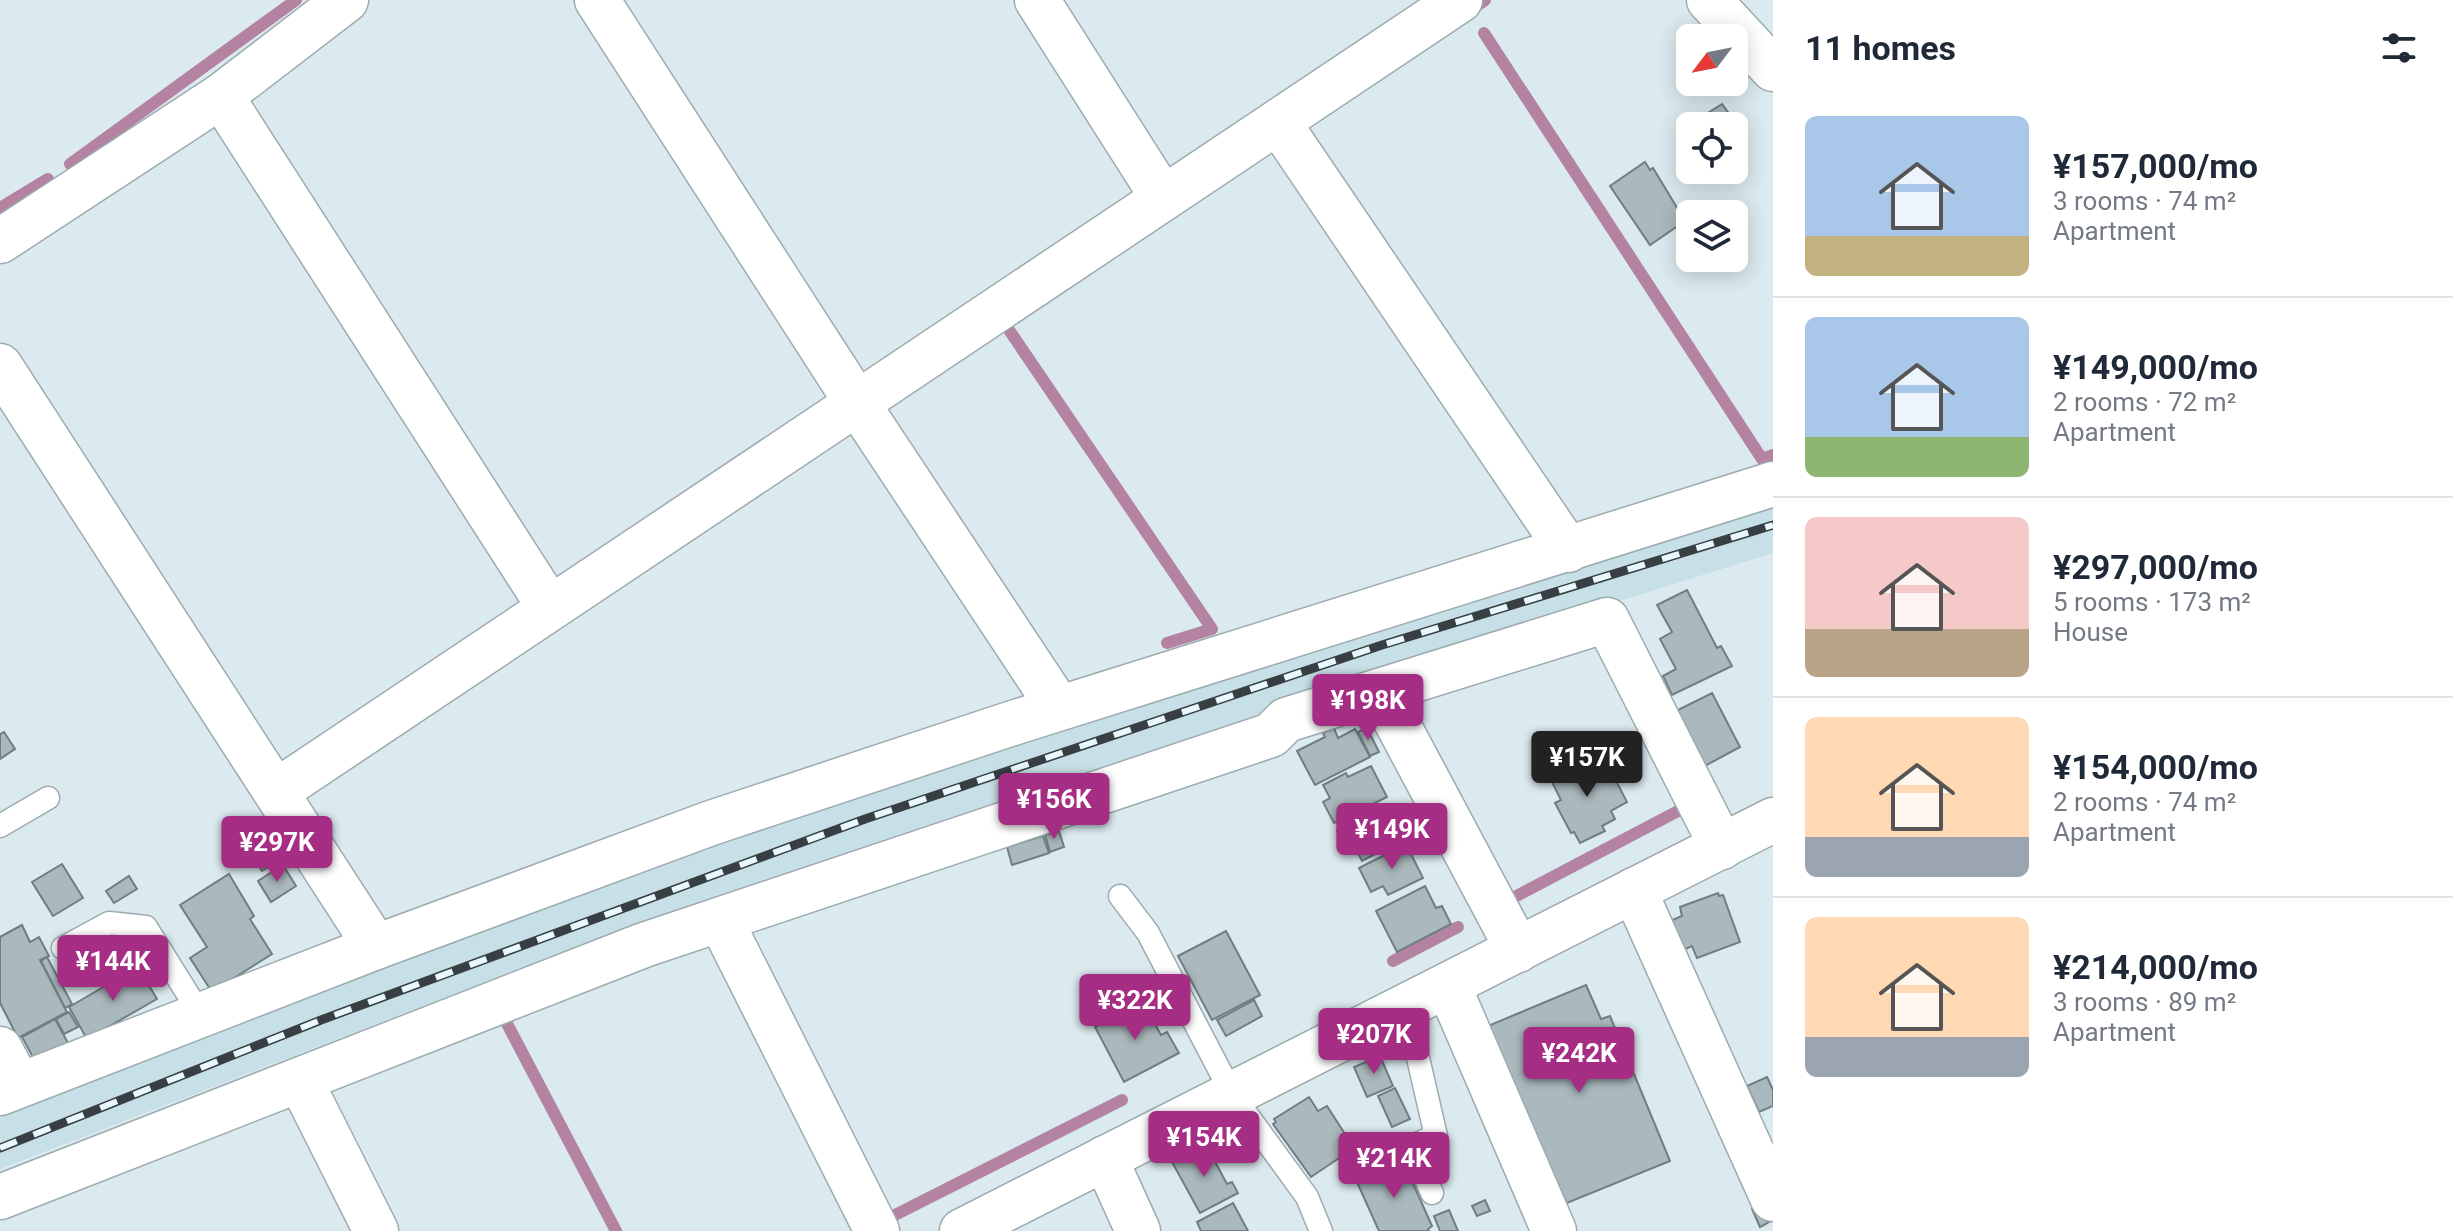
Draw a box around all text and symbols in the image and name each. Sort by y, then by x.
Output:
north arrow [1676,24,1748,96]
map controls [1676,24,1748,272]
icon: filters [2377,26,2421,70]
text: 11 homes [1805,28,1956,68]
button: locate [1676,112,1748,184]
text: ¥157,000/mo [2053,146,2258,186]
icon: home [1869,148,1965,244]
text: 3 rooms · 74 m² [2053,186,2236,216]
button: layers [1676,200,1748,272]
text: Apartment [2053,216,2176,246]
text: ¥149,000/mo [2053,347,2258,387]
icon: home [1869,349,1965,445]
text: 2 rooms · 72 m² [2053,387,2236,417]
text: Apartment [2053,417,2176,447]
text: ¥297,000/mo [2053,547,2258,587]
icon: home [1869,549,1965,645]
text: 5 rooms · 173 m² [2053,587,2251,617]
text: House [2053,617,2128,647]
pin: ¥198K [1312,674,1424,742]
text: ¥198K [1330,685,1406,715]
pin: ¥157K [1531,731,1643,799]
text: ¥157K [1549,742,1625,772]
text: ¥154,000/mo [2053,747,2258,787]
icon: home [1869,749,1965,845]
pin: ¥156K [998,773,1110,841]
text: ¥156K [1016,784,1092,814]
text: 2 rooms · 74 m² [2053,787,2236,817]
pin: ¥149K [1336,803,1448,871]
text: ¥149K [1354,814,1430,844]
pin: ¥297K [221,816,333,884]
text: Apartment [2053,817,2176,847]
text: ¥297K [239,827,315,857]
pin: ¥144K [57,935,169,1003]
text: ¥144K [75,946,151,976]
text: ¥214,000/mo [2053,947,2258,987]
icon: home [1869,949,1965,1045]
pin: ¥322K [1079,974,1191,1042]
text: ¥322K [1097,985,1173,1015]
text: 3 rooms · 89 m² [2053,987,2236,1017]
pin: ¥207K [1318,1008,1430,1076]
text: Apartment [2053,1017,2176,1047]
text: ¥207K [1336,1019,1412,1049]
pin: ¥242K [1523,1027,1635,1095]
text: ¥242K [1541,1038,1617,1068]
pin: ¥154K [1148,1111,1260,1179]
text: ¥154K [1166,1122,1242,1152]
pin: ¥214K [1338,1132,1450,1200]
text: ¥214K [1356,1143,1432,1173]

